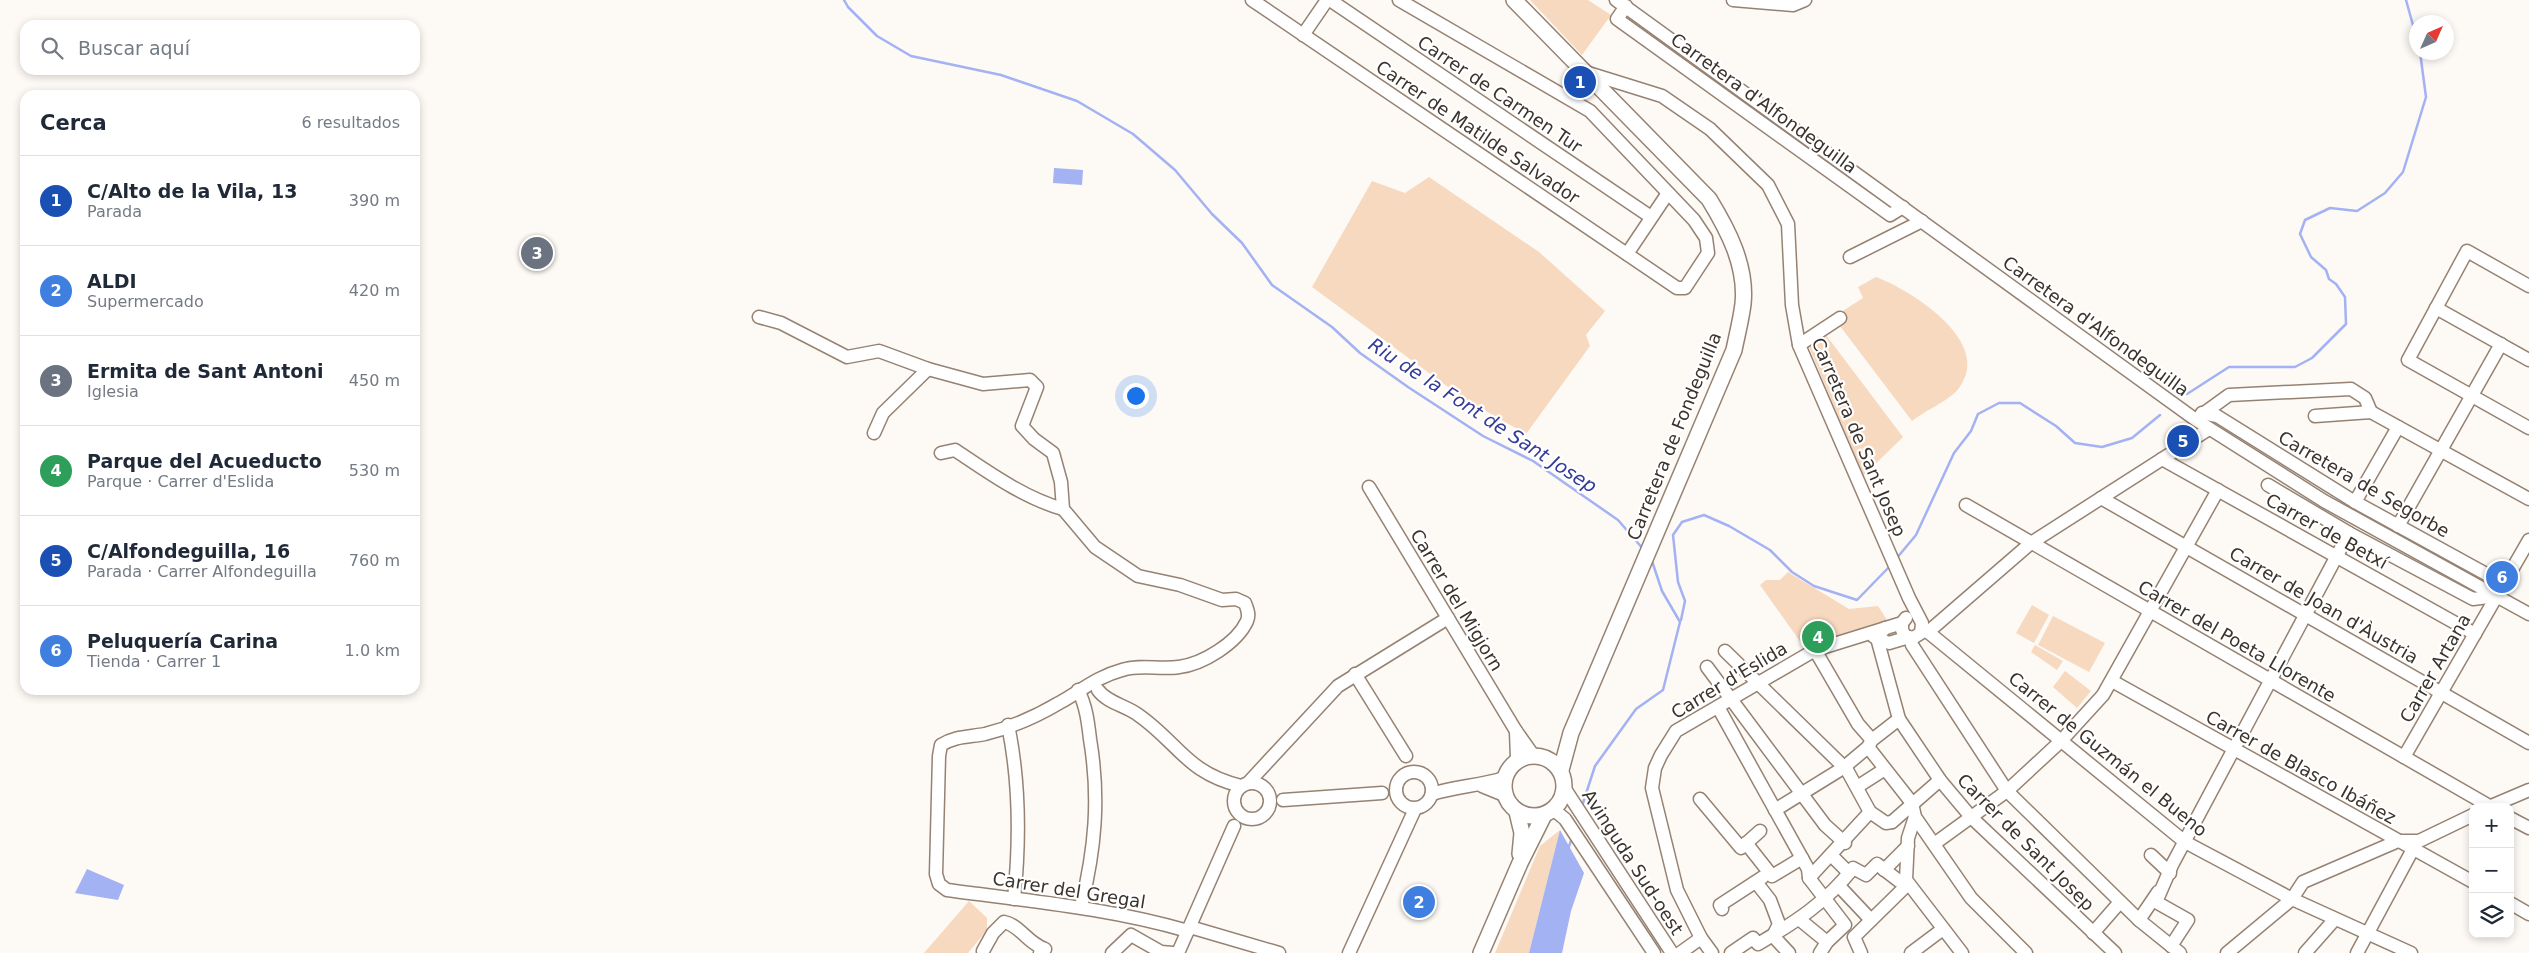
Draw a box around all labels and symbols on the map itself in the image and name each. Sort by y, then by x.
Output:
north arrow [2409,15,2454,60]
street label: Carretera d'Alfondeguilla [1667,28,1861,178]
street label: Carrer de Carmen Tur [1414,31,1587,157]
street label: Carrer de Matilde Salvador [1372,56,1584,208]
pin: 1 [1564,63,1596,101]
pin: 3 [521,234,553,272]
street label: Carretera d'Alfondeguilla [1999,251,2193,401]
street label: Carretera de Fondeguilla [1623,329,1725,543]
water label: Riu de la Font de Sant Josep [1365,333,1601,497]
street label: Carretera de Sant Josep [1808,334,1910,540]
your location [1123,383,1149,409]
pin: 5 [2167,422,2199,460]
street label: Carretera de Segorbe [2275,426,2453,542]
street label: Carrer de Betxí [2262,489,2393,574]
street label: Carrer del Migjorn [1406,525,1508,675]
street label: Carrer de Joan d'Àustria [2226,542,2422,668]
pin: 6 [2486,558,2518,596]
street label: Carrer del Poeta Llorente [2134,576,2340,706]
street label: Carrer Artana [2395,610,2475,726]
pin: 4 [1802,618,1834,656]
street label: Carrer d'Eslida [1667,637,1791,723]
street label: Carrer de Guzmán el Bueno [2004,667,2212,841]
street label: Carrer de Blasco Ibáñez [2202,706,2400,828]
street label: Carrer de Sant Josep [1953,769,2099,915]
street label: Avinguda Sud-oest [1578,785,1688,939]
street label: Carrer del Gregal [991,868,1147,912]
pin: 2 [1403,883,1435,921]

